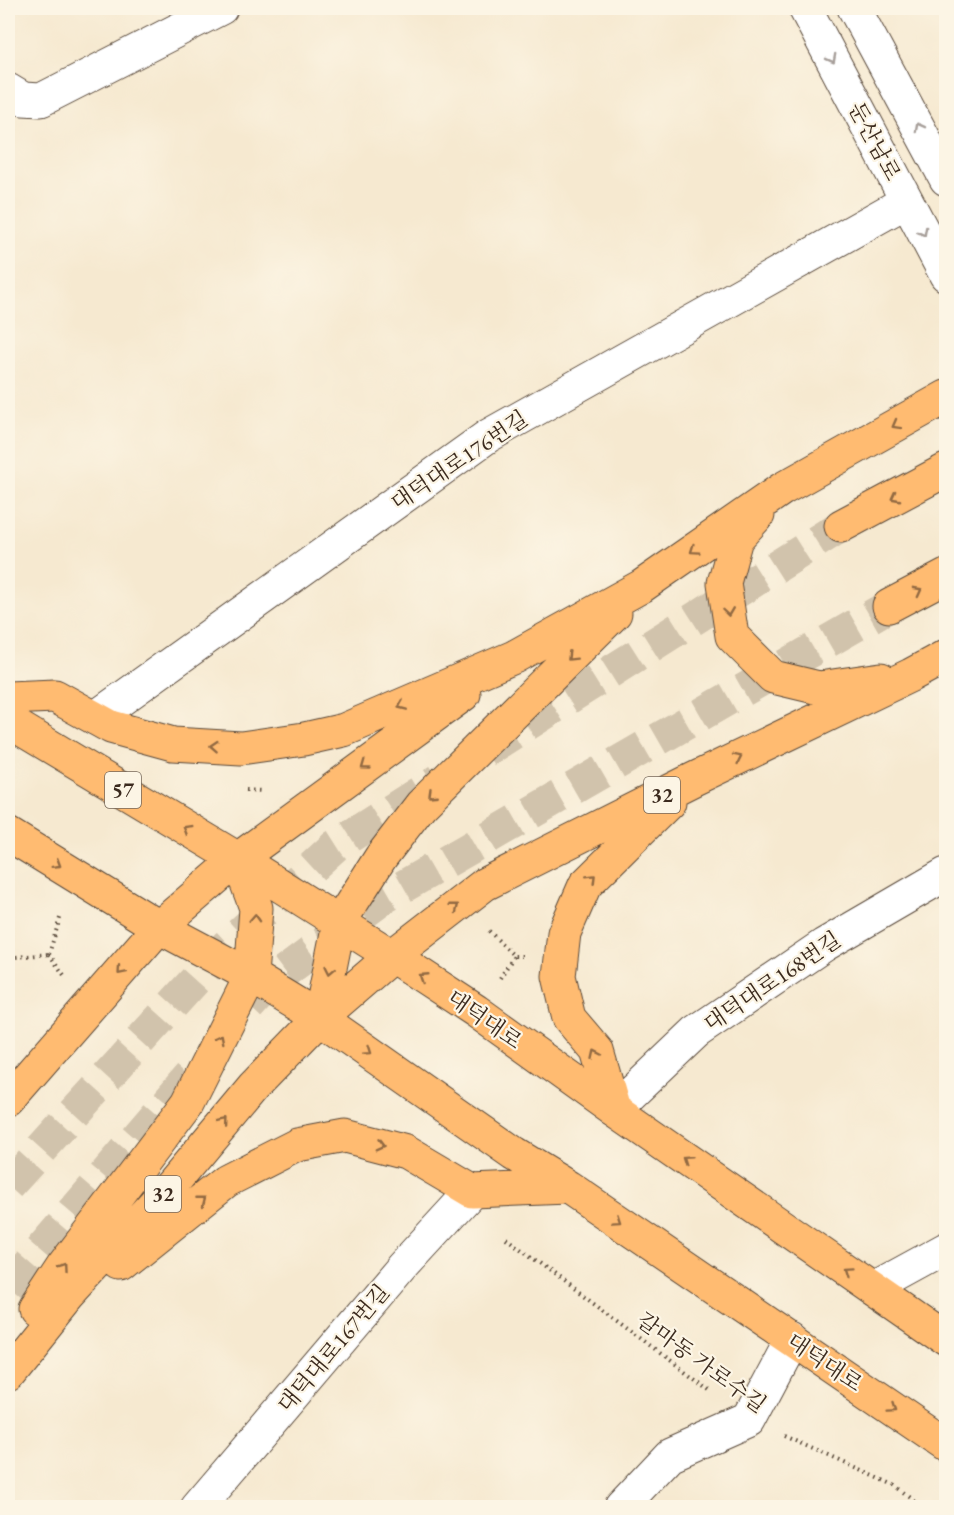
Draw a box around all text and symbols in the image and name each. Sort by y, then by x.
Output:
one-way arrow [825,53,836,64]
street label: 둔산남로 [842,97,907,186]
one-way arrow [915,123,926,133]
one-way arrow [916,225,927,236]
street label: 대덕대로176번길 [385,404,533,517]
one-way arrow [891,418,902,429]
one-way arrow [891,490,901,501]
one-way arrow [690,543,701,554]
one-way arrow [912,587,922,598]
one-way arrow [722,608,734,617]
one-way arrow [567,650,578,661]
one-way arrow [398,698,409,710]
one-way arrow [209,740,218,753]
one-way arrow [732,753,743,765]
one-way arrow [360,759,371,770]
road number: 57 [105,772,141,808]
road number: 32 [644,777,680,813]
one-way arrow [429,787,440,798]
one-way arrow [183,825,193,837]
one-way arrow [51,857,61,869]
one-way arrow [585,874,596,885]
one-way arrow [448,904,459,915]
one-way arrow [248,913,261,922]
street label: 대덕대로168번길 [698,925,846,1038]
one-way arrow [117,964,128,975]
one-way arrow [324,965,337,975]
one-way arrow [419,972,429,984]
street label: 대덕대로 [442,983,528,1056]
one-way arrow [213,1033,224,1044]
one-way arrow [362,1044,373,1055]
one-way arrow [591,1050,603,1061]
one-way arrow [217,1118,228,1129]
one-way arrow [374,1138,384,1151]
one-way arrow [682,1156,693,1167]
road number: 32 [145,1176,181,1212]
one-way arrow [195,1197,206,1208]
one-way arrow [610,1213,621,1224]
one-way arrow [56,1263,67,1274]
one-way arrow [842,1267,853,1278]
street label: 대덕대로167번길 [271,1278,396,1419]
street label: 갈마동 가로수길 [631,1306,772,1419]
street label: 대덕대로 [781,1327,868,1398]
one-way arrow [885,1401,896,1412]

